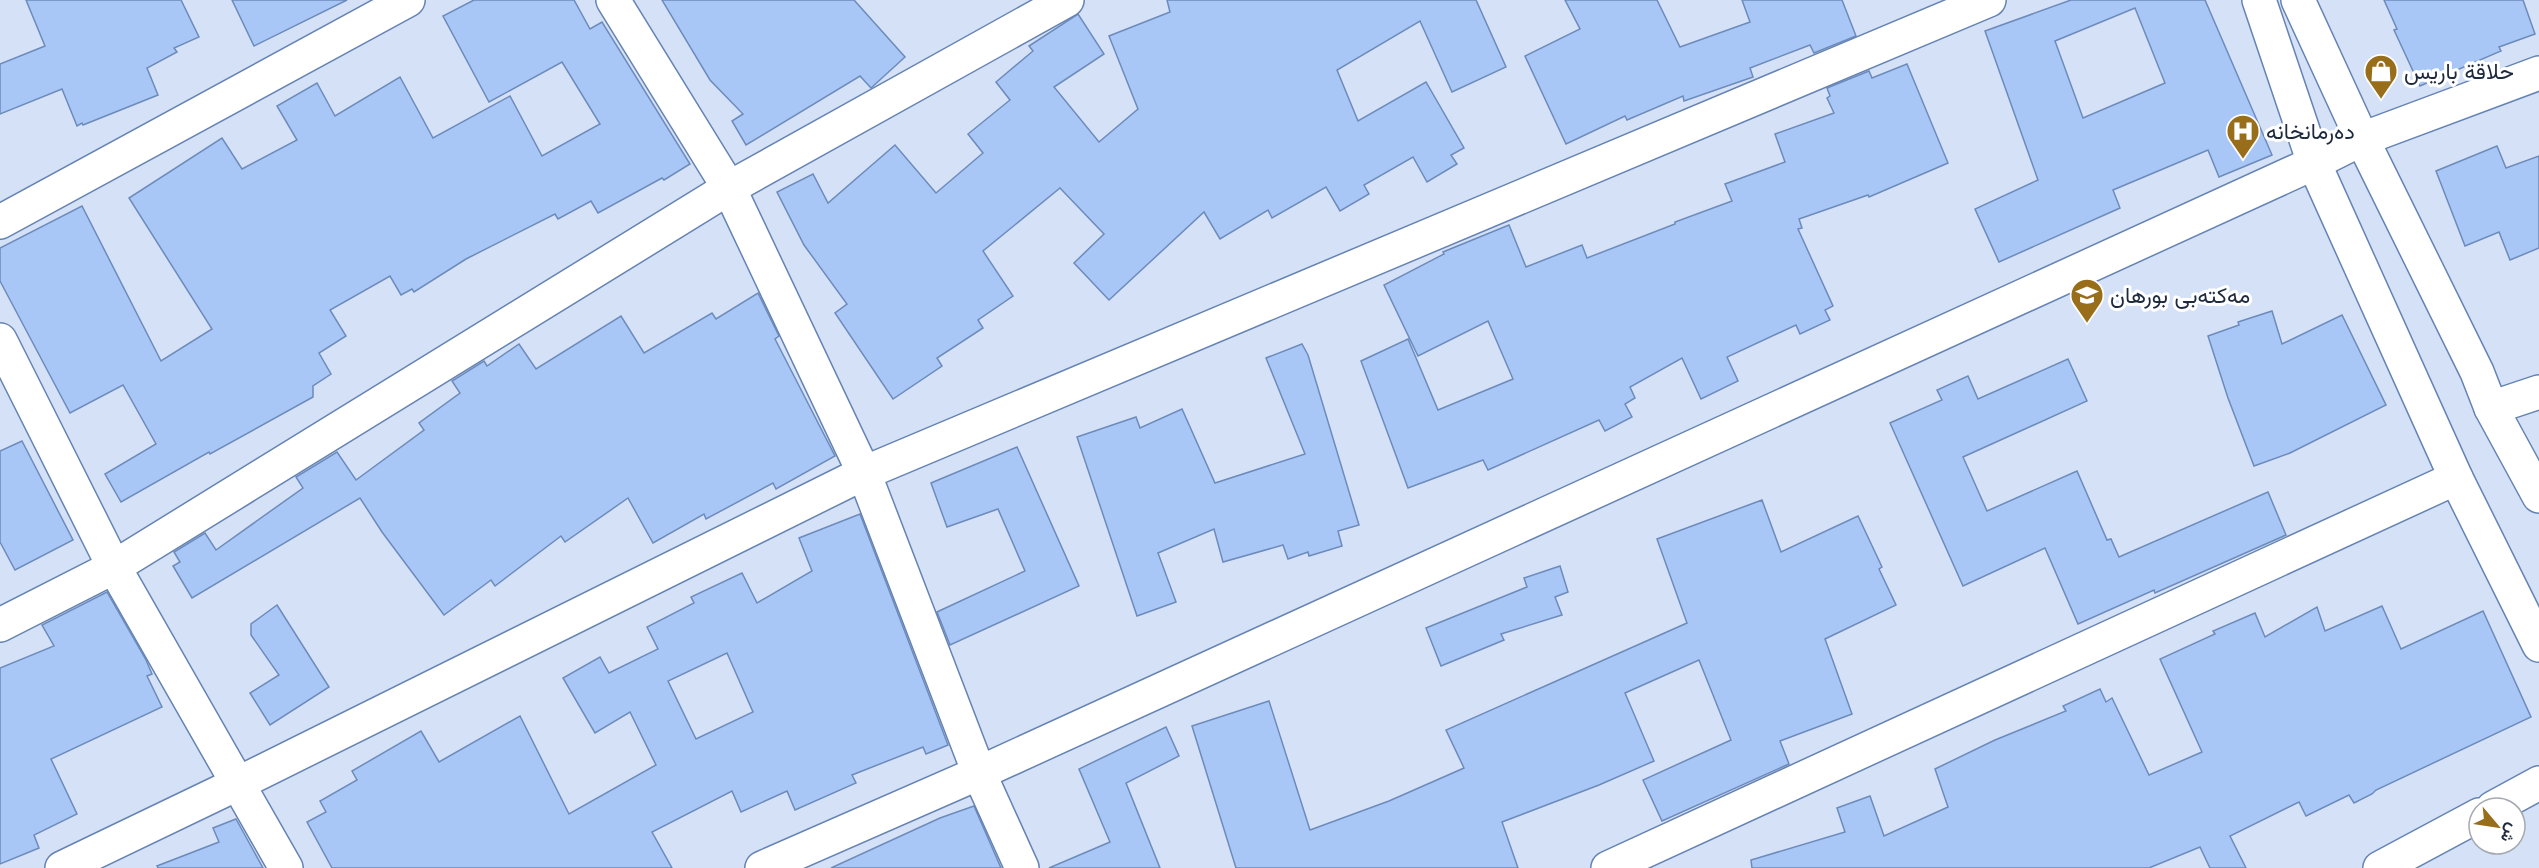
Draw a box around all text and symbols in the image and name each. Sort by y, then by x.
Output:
shop icon: حلاقة باریس [2363,53,2399,100]
place label: حلاقة باریس [2404,55,2514,87]
hospital icon: دەرمانخانە [2225,113,2261,160]
place label: دەرمانخانە [2266,115,2355,147]
school or university icon: مەکتەبی بورهان [2069,277,2105,324]
place label: مەکتەبی بورهان [2110,279,2250,311]
north arrow [2467,796,2527,856]
text: ش [2495,819,2524,847]

